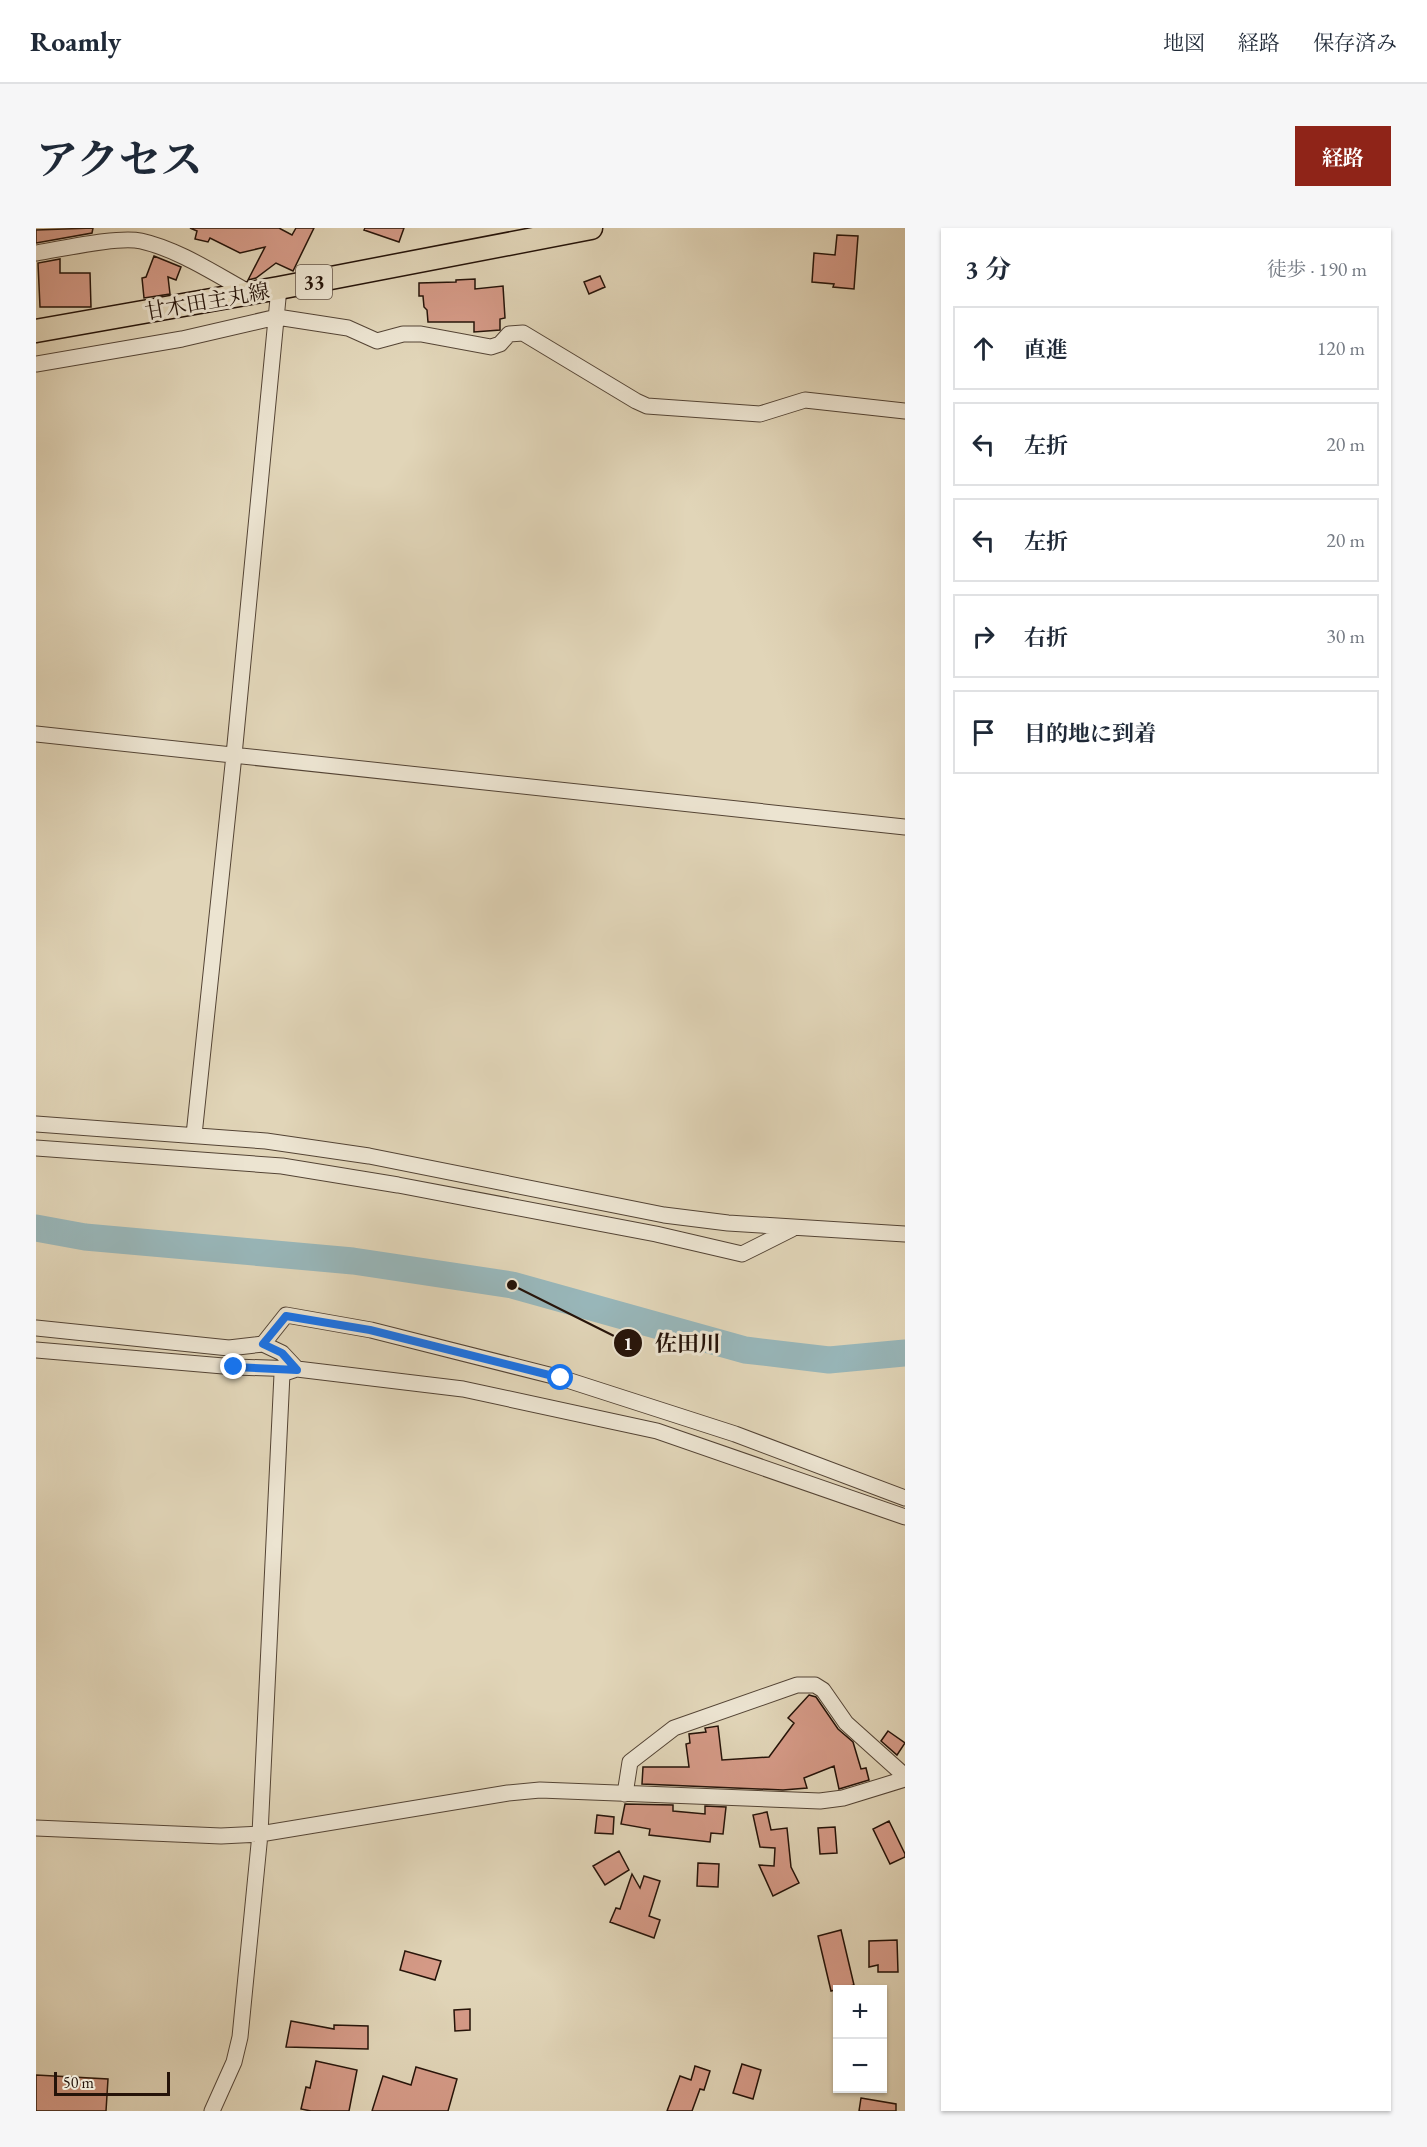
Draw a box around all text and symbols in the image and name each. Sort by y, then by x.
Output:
text: Roamly [30,23,121,59]
text: 地図 [1163,29,1205,56]
text: 経路 [1238,29,1280,56]
text: 保存済み [1313,29,1397,56]
button: 経路 [1295,126,1391,186]
text: アクセス [36,132,203,187]
text: 3 分 [965,252,1011,286]
text: 徒歩 · 190 m [1267,256,1367,282]
road number: 33 [296,265,332,299]
street label: 甘木田主丸線 [143,277,271,325]
icon: ahead [967,332,1000,365]
text: 直進 [1024,335,1068,364]
text: 120 m [1317,335,1365,361]
icon: left [967,428,1000,461]
text: 左折 [1024,431,1068,460]
text: 20 m [1326,431,1365,457]
icon: left [967,524,1000,557]
text: 左折 [1024,527,1068,556]
text: 20 m [1326,527,1365,553]
icon: right [967,620,1000,653]
text: 右折 [1024,623,1068,652]
text: 30 m [1326,623,1365,649]
icon: arrive [967,716,1000,749]
text: 目的地に到着 [1024,719,1156,748]
callout: 佐田川 [613,1323,733,1363]
text: 佐田川 [655,1329,721,1358]
text: 1 [623,1332,633,1355]
route end [220,1353,246,1379]
route start [547,1364,573,1390]
map controls [833,1985,887,2093]
button: + [833,1985,887,2039]
button: − [833,2039,887,2093]
scale bar [54,2069,170,2096]
text: 50 m [63,2072,94,2093]

